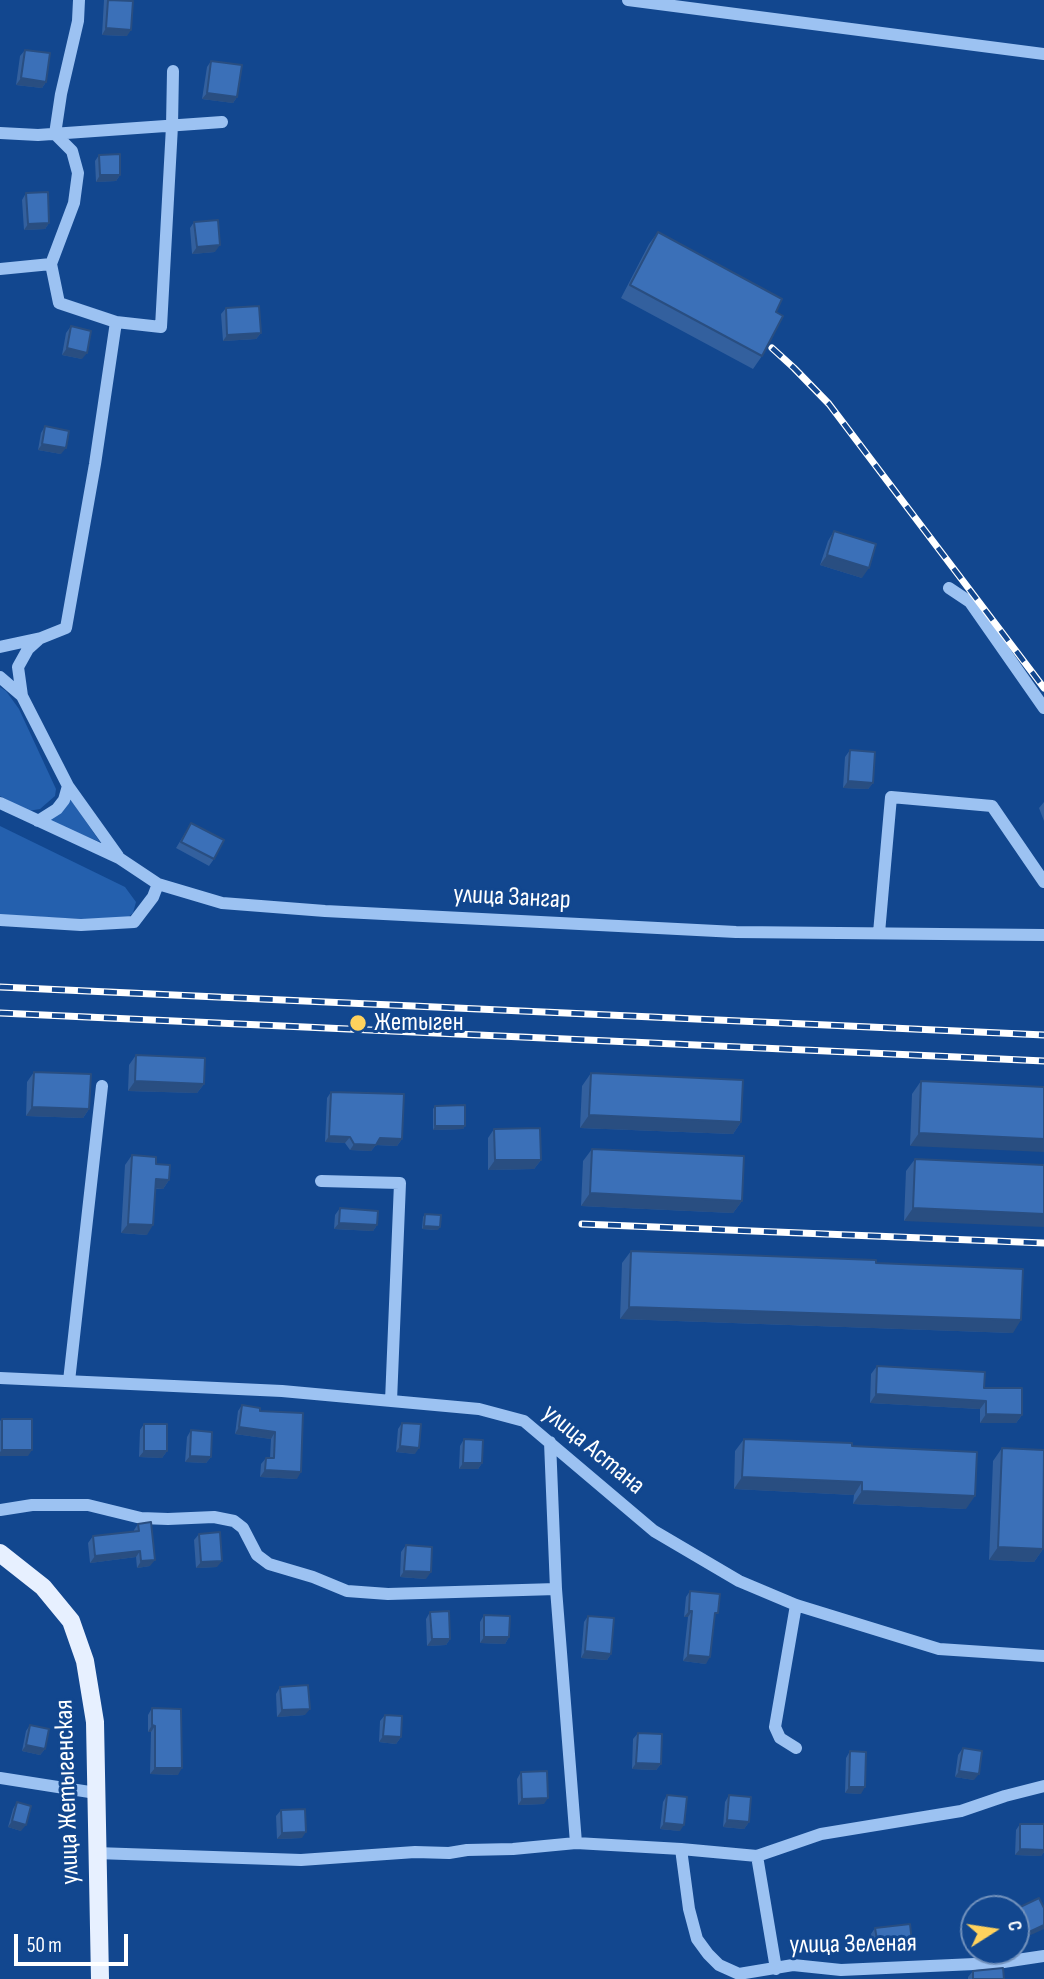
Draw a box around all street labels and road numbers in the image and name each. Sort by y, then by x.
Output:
street label: улица Зангар [452,879,572,917]
street label: улица Астана [535,1398,651,1502]
street label: улица Жетыгенская [49,1699,87,1885]
street label: улица Зеленая [789,1928,917,1962]

